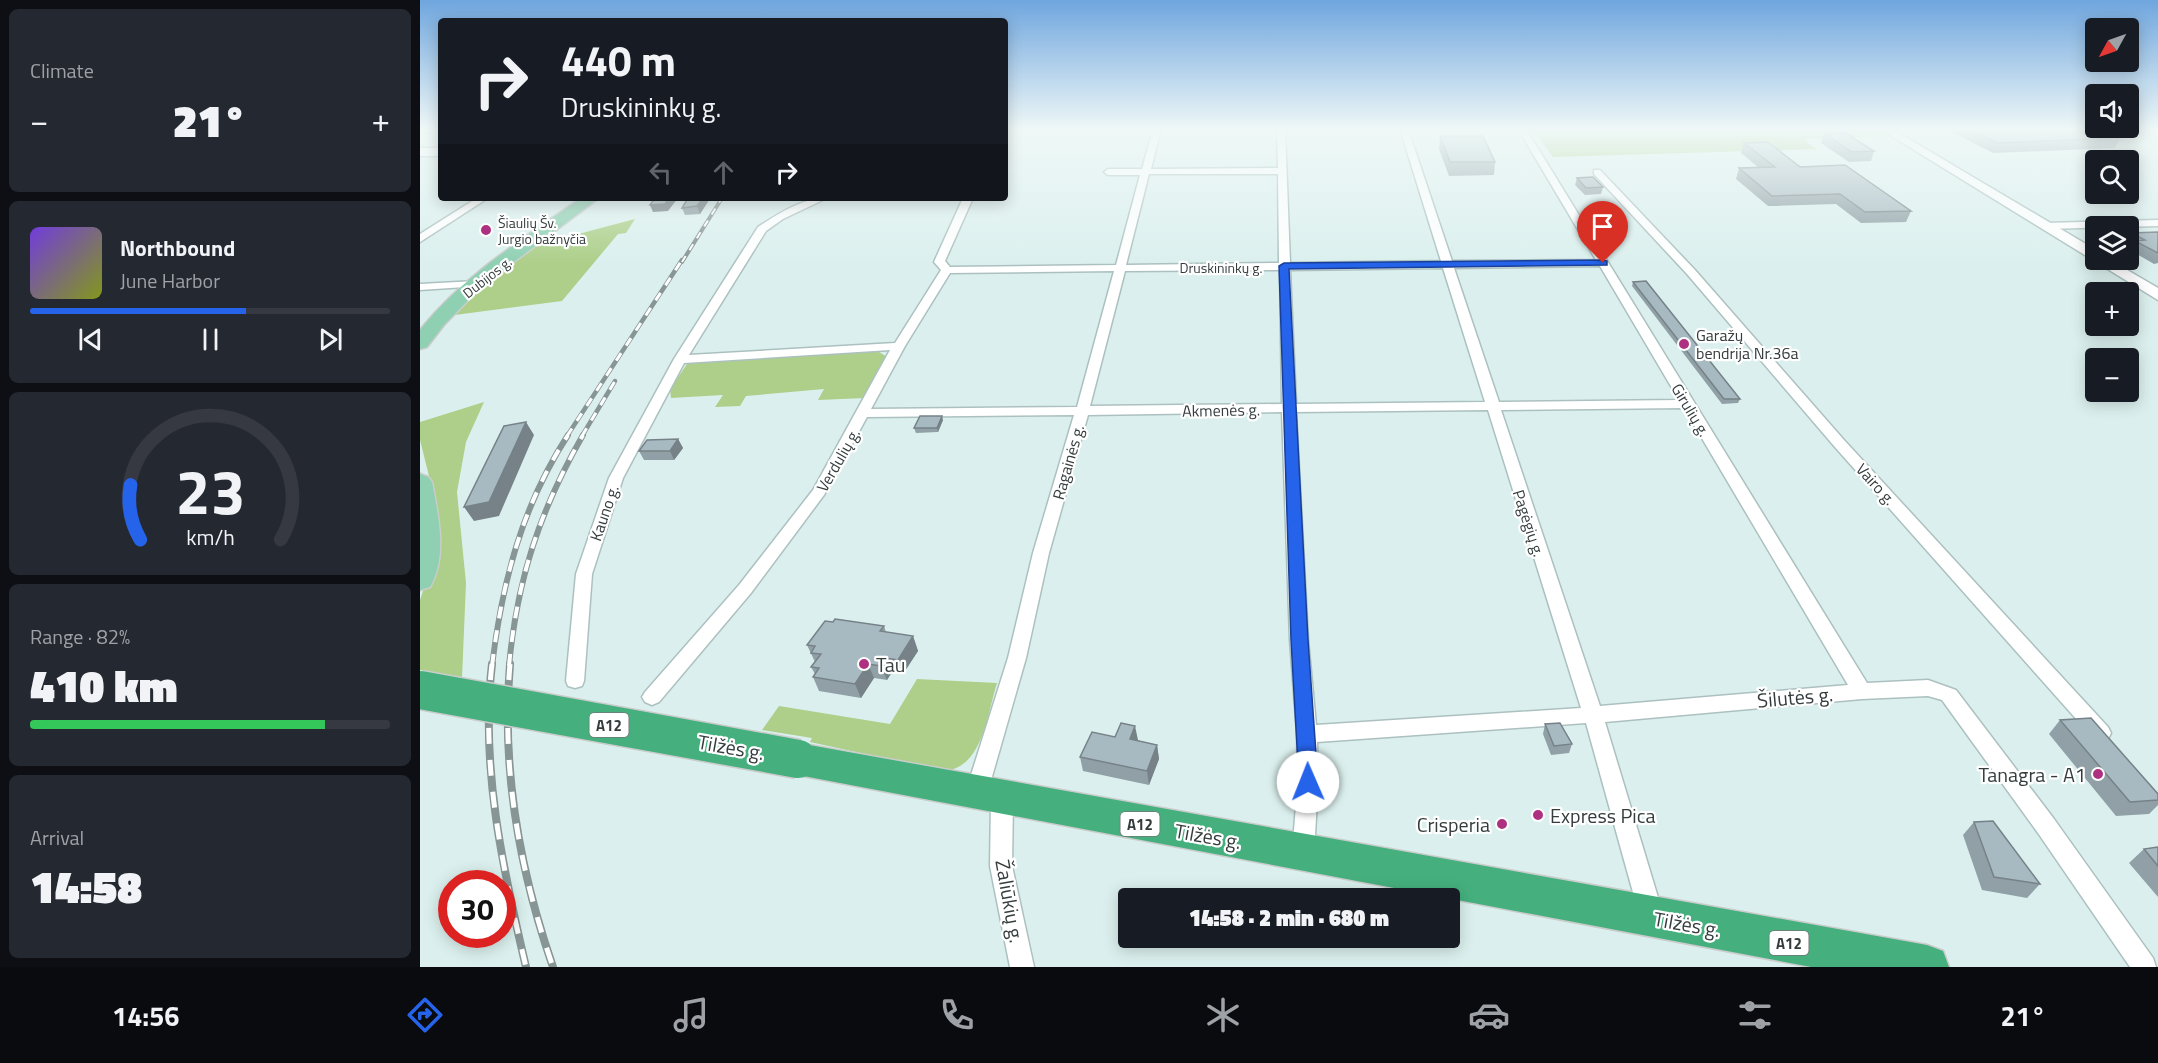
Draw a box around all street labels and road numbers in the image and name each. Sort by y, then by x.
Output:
street label: Dubijos g. [458,251,516,303]
street label: Druskininkų g. [1179,257,1263,278]
street label: Girulių g. [1666,379,1716,441]
street label: Akmenės g. [1182,397,1260,423]
street label: Ragainės g. [1046,422,1090,502]
street label: Verdulių g. [810,424,866,496]
street label: Vairo g. [1851,458,1901,510]
street label: Kauno g. [583,482,625,544]
street label: Pagėgių g. [1507,486,1551,560]
street label: Šilutės g. [1756,678,1834,716]
road number: A12 [590,713,628,737]
street label: Tilžės g. [695,726,767,768]
road number: A12 [1120,812,1160,836]
street label: Tilžės g. [1172,815,1244,857]
street label: Žaliūkių g. [987,857,1033,945]
street label: Tilžės g. [1651,903,1723,945]
road number: A12 [1770,931,1808,955]

